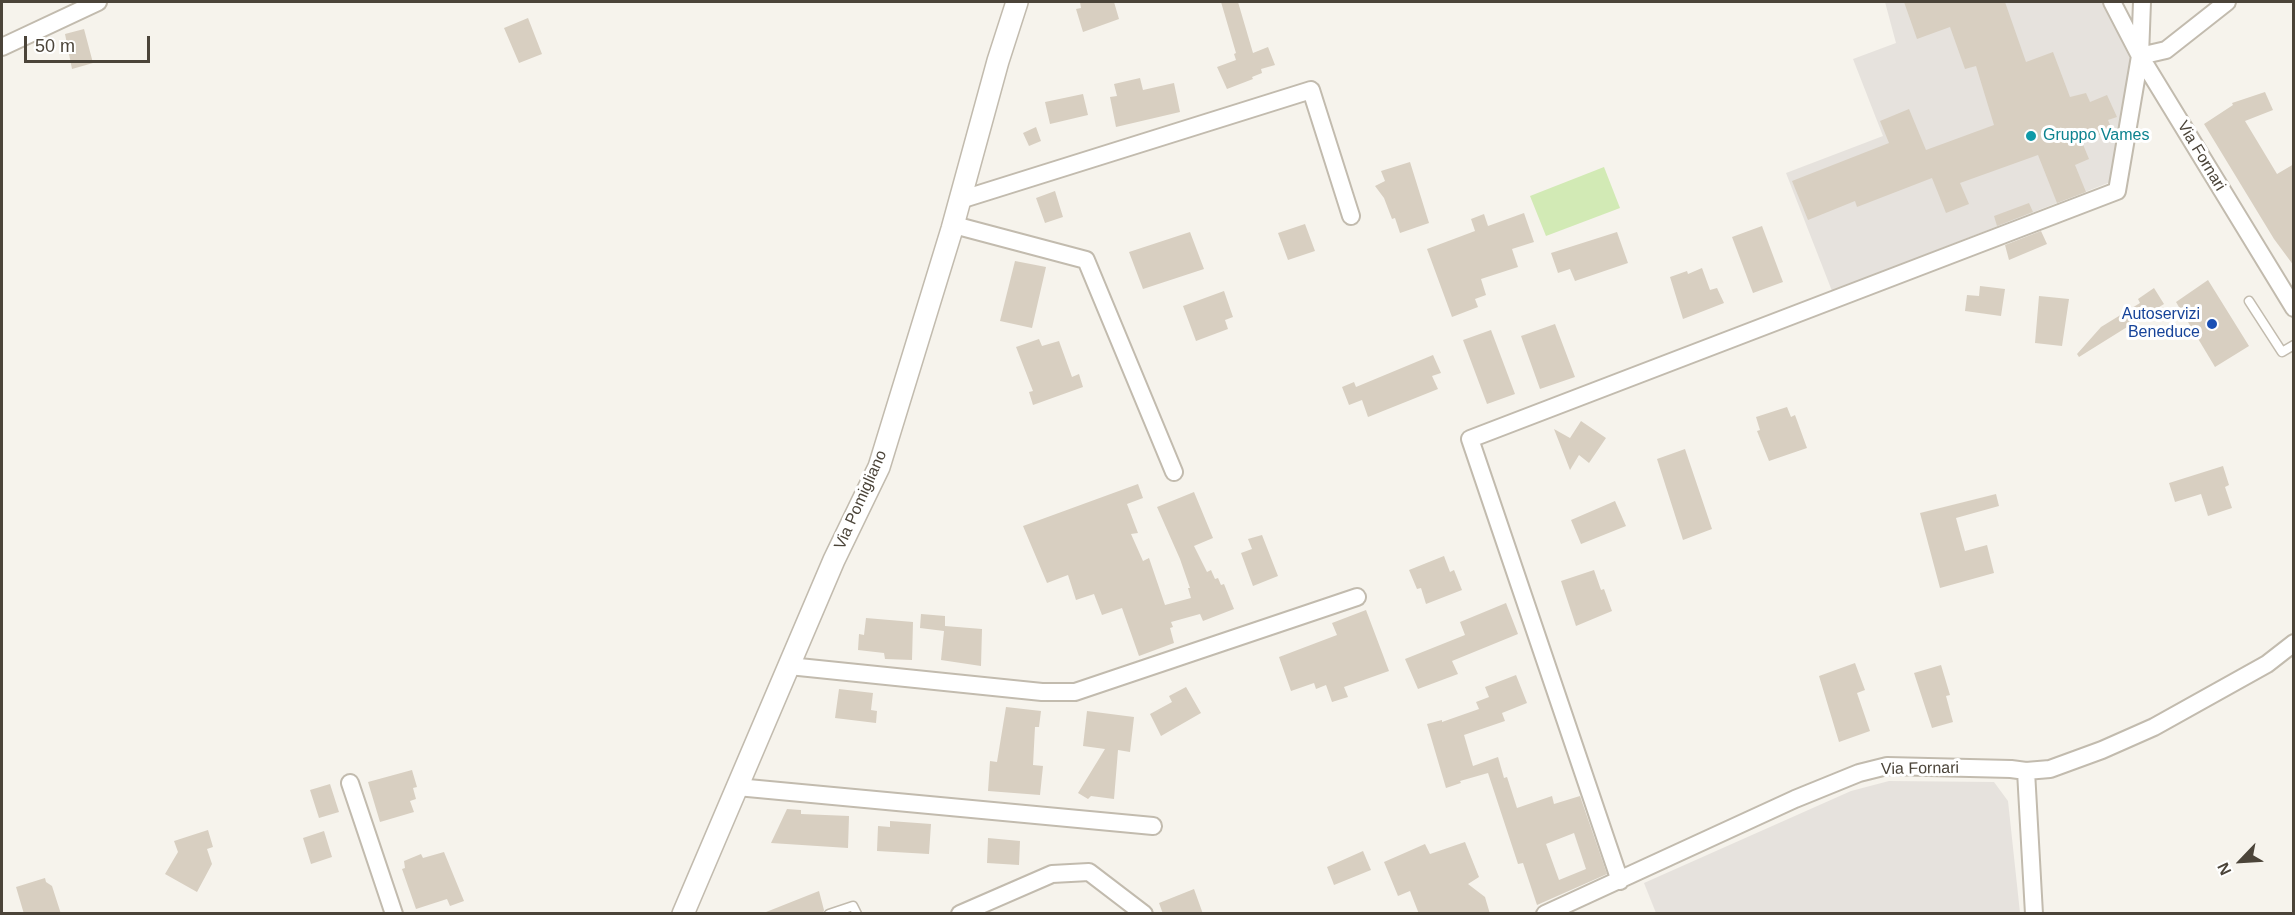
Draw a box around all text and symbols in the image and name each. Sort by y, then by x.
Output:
scale bar [27,24,153,62]
text: 50 m [35,36,75,56]
street label: Via Fornari [2173,118,2229,194]
place label: Gruppo Vames [2043,126,2149,146]
marker: Gruppo Vames [2024,129,2038,143]
place label: Autoservizi Beneduce [2122,305,2200,343]
marker: Autoservizi Beneduce [2205,317,2219,331]
street label: Via Pomigliano [831,447,891,553]
street label: Via Fornari [1881,759,1959,779]
north arrow [2211,831,2271,891]
text: N [2214,860,2234,878]

